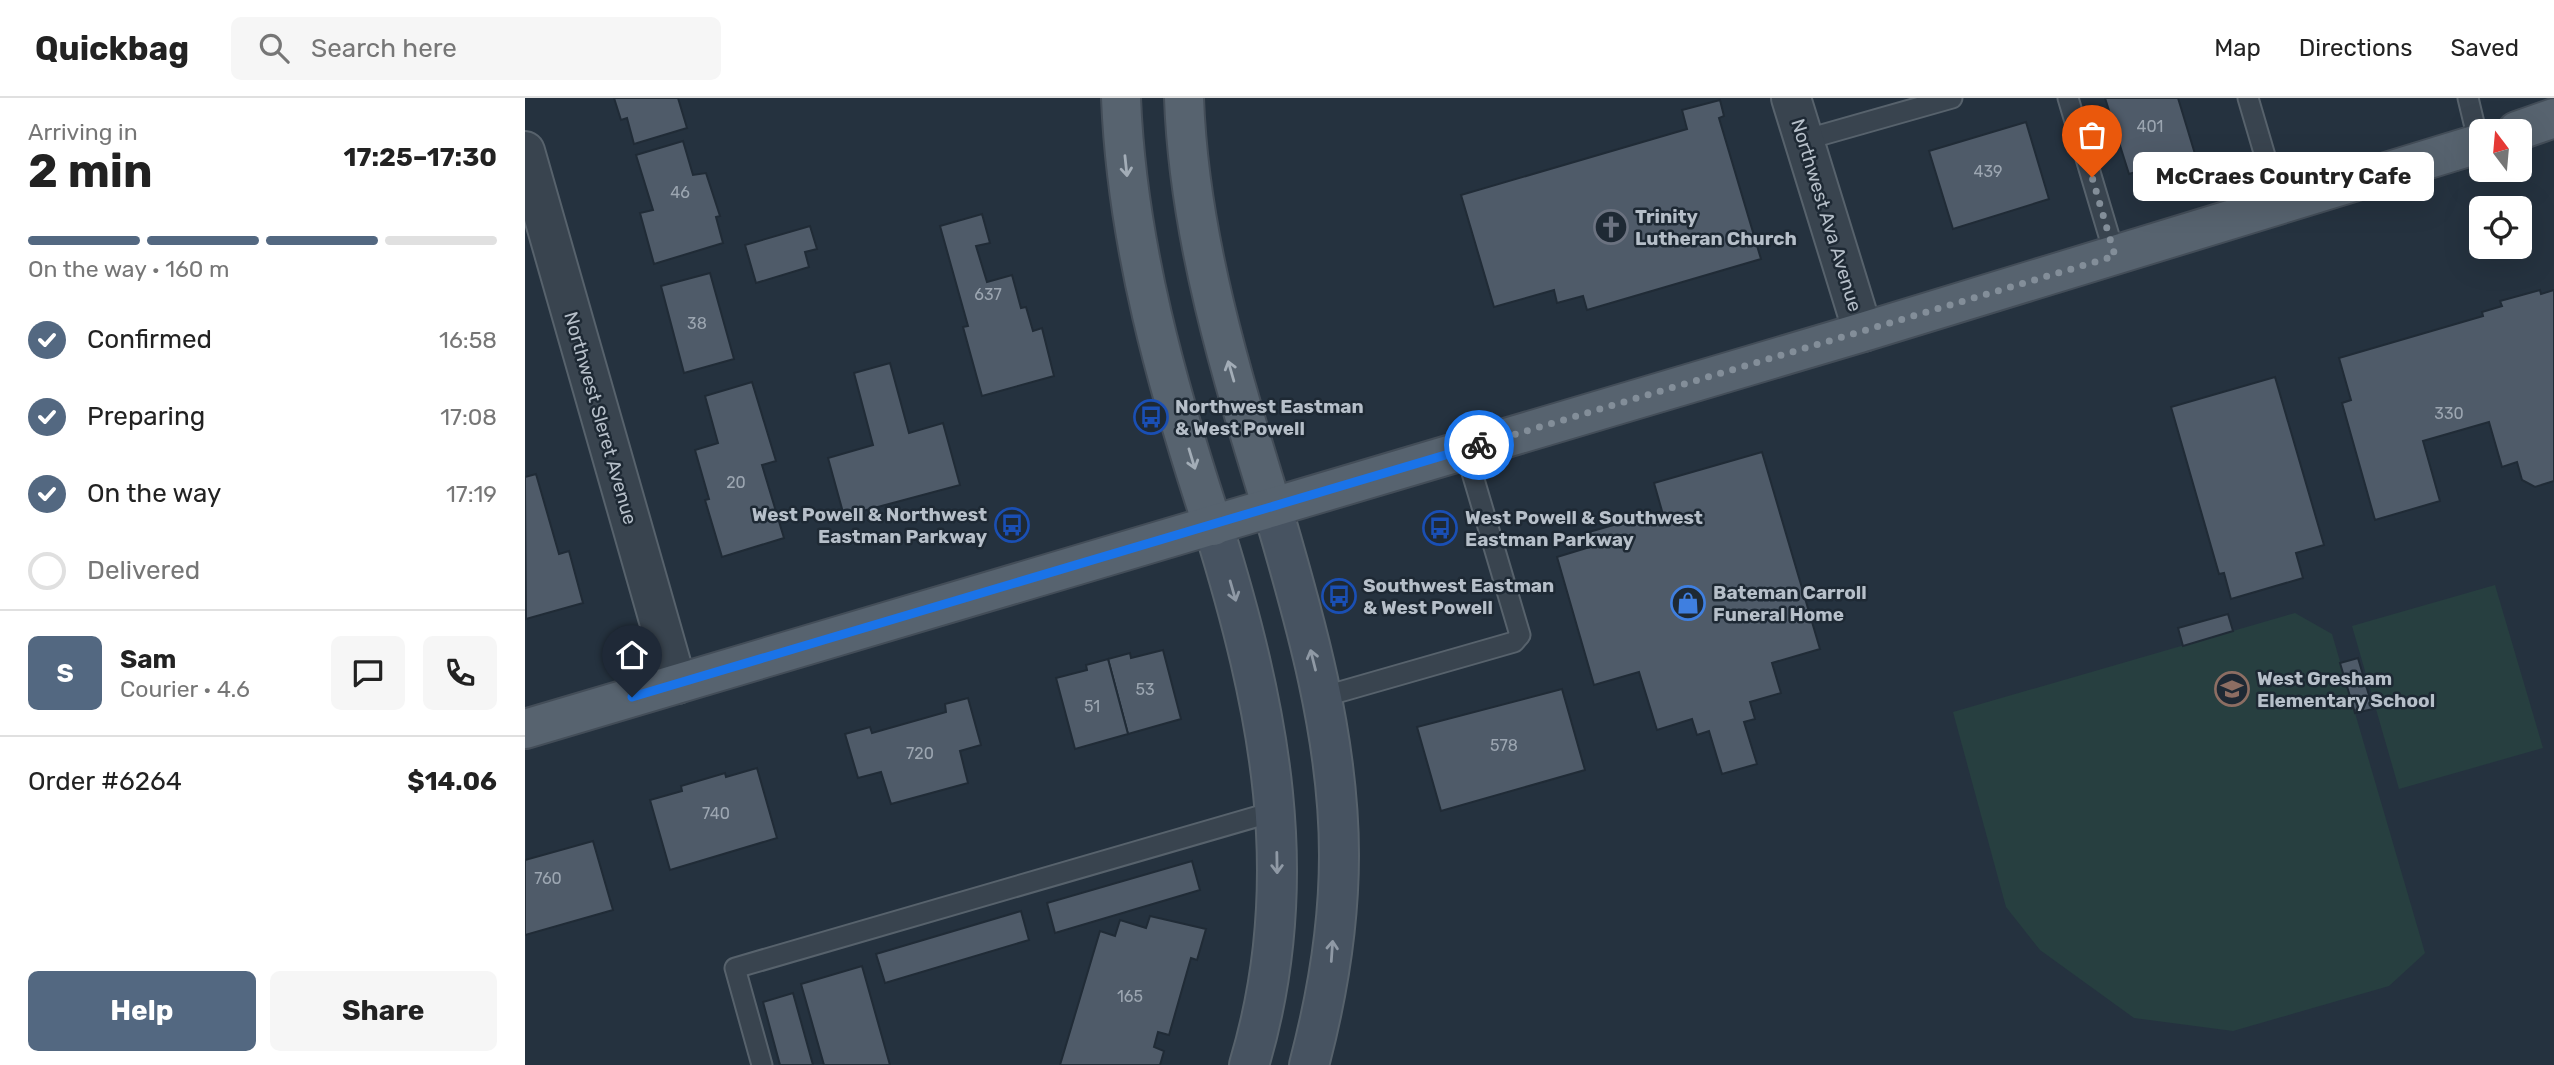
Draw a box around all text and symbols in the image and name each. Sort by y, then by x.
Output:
search box [231,17,721,80]
text: Quickbag [35,29,189,68]
icon: search [255,29,293,67]
text: Search here [311,33,457,64]
text: Map [2214,34,2261,62]
text: Directions [2299,34,2412,62]
text: Saved [2450,34,2519,62]
pin [2062,105,2122,177]
street label: Northwest Ava Avenue [1786,116,1867,314]
icon: bag [2073,116,2111,154]
house number: 401 [2137,117,2163,136]
text: Arriving in [28,118,138,146]
north arrow [2469,119,2532,182]
map controls [2469,119,2532,259]
text: 17:25–17:30 [344,142,497,173]
text: 2 min [28,144,153,199]
callout: McCraes Country Cafe [2134,153,2435,202]
one-way arrow [1120,154,1133,177]
house number: 439 [1973,162,2003,181]
text: McCraes Country Cafe [2155,162,2412,190]
house number: 46 [670,183,690,202]
button: locate [2469,196,2532,259]
place label: Trinity Lutheran Church [1635,205,1797,250]
church icon: Trinity Lutheran Church [1592,208,1630,246]
text: On the way · 160 m [28,255,230,283]
house number: 637 [974,285,1002,304]
street label: Northwest Sleret Avenue [559,309,642,527]
house number: 38 [687,314,707,333]
icon: check [28,321,66,359]
text: Confirmed [87,324,212,355]
text: 16:58 [439,326,497,354]
one-way arrow [1224,360,1237,382]
place label: Northwest Eastman & West Powell [1175,395,1364,440]
icon: check [28,398,66,436]
bus stop icon: Northwest Eastman & West Powell [1132,398,1170,436]
text: Preparing [87,401,205,432]
text: 17:08 [440,403,497,431]
house number: 330 [2434,404,2464,423]
courier [1444,410,1514,480]
icon: bike [1460,426,1498,464]
one-way arrow [1186,448,1199,470]
house number: 20 [726,473,746,492]
icon: check [28,475,66,513]
text: On the way [87,478,221,509]
text: 17:19 [446,480,497,508]
place label: West Powell & Northwest Eastman Parkway [752,503,988,548]
bus stop icon: West Powell & Northwest Eastman Parkway [993,506,1031,544]
place label: West Powell & Southwest Eastman Parkway [1465,506,1703,551]
bus stop icon: West Powell & Southwest Eastman Parkway [1421,509,1459,547]
text: Delivered [87,555,200,586]
place label: Southwest Eastman & West Powell [1363,574,1554,619]
bus stop icon: Southwest Eastman & West Powell [1320,577,1358,615]
one-way arrow [1228,580,1241,602]
place label: Bateman Carroll Funeral Home [1713,581,1867,626]
shop icon: Bateman Carroll Funeral Home [1669,584,1707,622]
pin [602,625,662,697]
button: chat [331,636,405,710]
button: phone [423,636,497,710]
icon: home [613,636,651,674]
text: Sam [120,644,176,675]
one-way arrow [1306,649,1319,671]
text: S [56,658,74,689]
place label: West Gresham Elementary School [2257,667,2435,712]
school or university icon: West Gresham Elementary School [2213,670,2251,708]
text: Courier · 4.6 [120,675,250,703]
house number: 53 [1135,680,1155,699]
house number: 51 [1084,697,1100,716]
house number: 578 [1490,736,1518,755]
house number: 720 [906,744,934,763]
text: Order #6264 [28,766,182,797]
text: $14.06 [407,766,497,797]
house number: 740 [702,804,730,823]
one-way arrow [1270,851,1284,874]
house number: 760 [534,869,562,888]
one-way arrow [1326,941,1339,963]
button: Help [28,971,256,1051]
button: Share [270,971,497,1051]
house number: 165 [1117,987,1143,1006]

